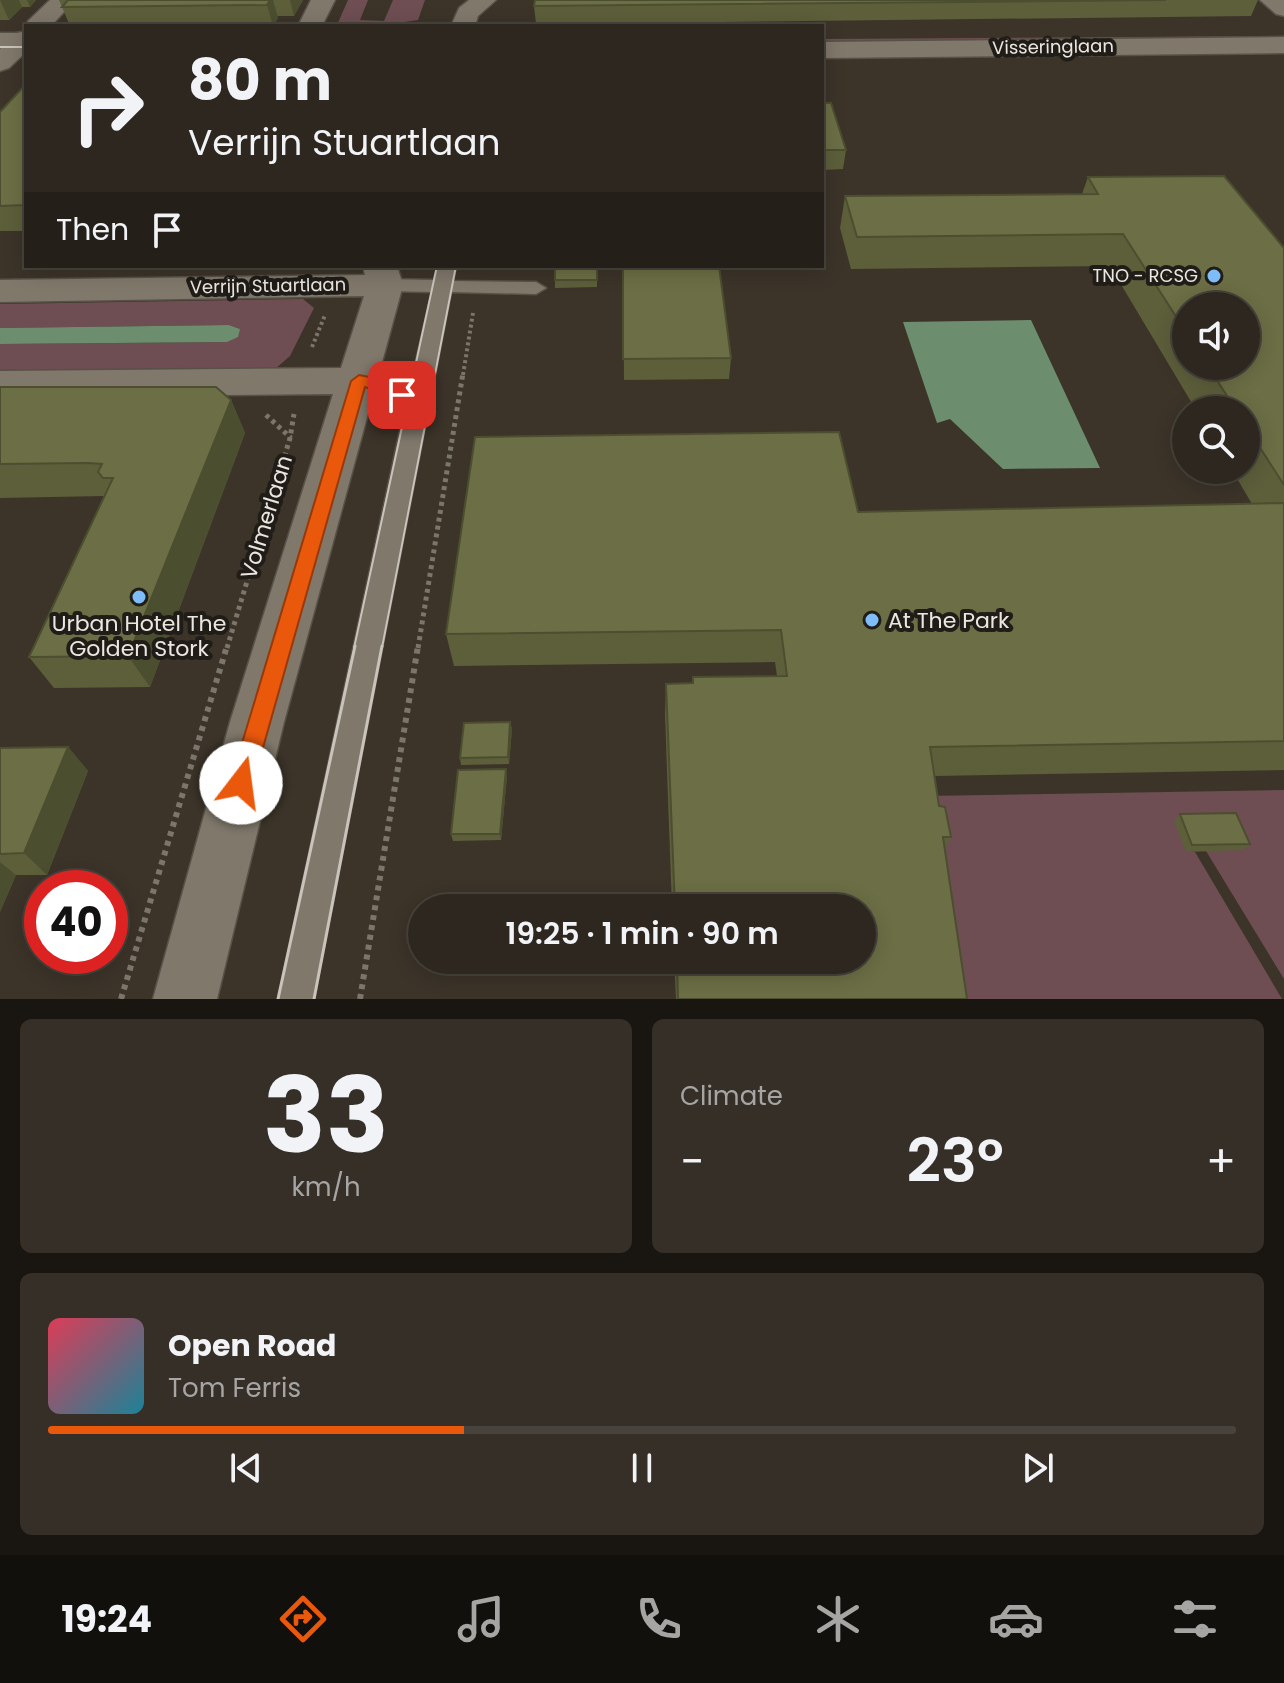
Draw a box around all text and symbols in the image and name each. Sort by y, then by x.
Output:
street label: Visseringlaan [992,33,1114,60]
text: 80 m [188,41,332,120]
icon: right [56,56,160,160]
text: Verrijn Stuartlaan [188,117,501,168]
text: Then [56,208,129,251]
icon: arrive [145,208,189,252]
place label: TNO - RCSG [1093,263,1198,288]
marker: TNO - RCSG [1205,267,1223,285]
street label: Verrijn Stuartlaan [190,272,346,299]
map controls [1172,292,1260,484]
button: sound [1172,292,1260,380]
pin [368,361,436,429]
icon: arrive [380,373,424,417]
button: search [1172,396,1260,484]
street label: Volmerlaan [233,451,300,583]
marker: Urban Hotel The Golden Stork [130,588,148,606]
place label: At The Park [888,605,1010,636]
place label: Urban Hotel The Golden Stork [52,608,226,664]
marker: At The Park [863,611,881,629]
position arrow [199,741,283,825]
speed limit sign: 40 [24,870,128,974]
text: 19:25 · 1 min · 90 m [505,912,779,955]
text: 33 [263,1043,389,1188]
text: Climate [680,1078,783,1114]
text: 23° [907,1119,1004,1203]
text: − [680,1131,704,1192]
text: + [1206,1131,1236,1192]
text: km/h [291,1169,361,1205]
text: Open Road [168,1324,336,1367]
text: Tom Ferris [168,1370,301,1406]
icon: previous [224,1446,268,1490]
icon: pause [620,1446,664,1490]
icon: next [1016,1446,1060,1490]
icon: directions [275,1591,331,1647]
icon: music [453,1591,509,1647]
icon: phone [631,1591,687,1647]
icon: climate [810,1591,866,1647]
icon: car [988,1591,1044,1647]
icon: filters [1167,1591,1223,1647]
text: 19:24 [61,1594,152,1645]

